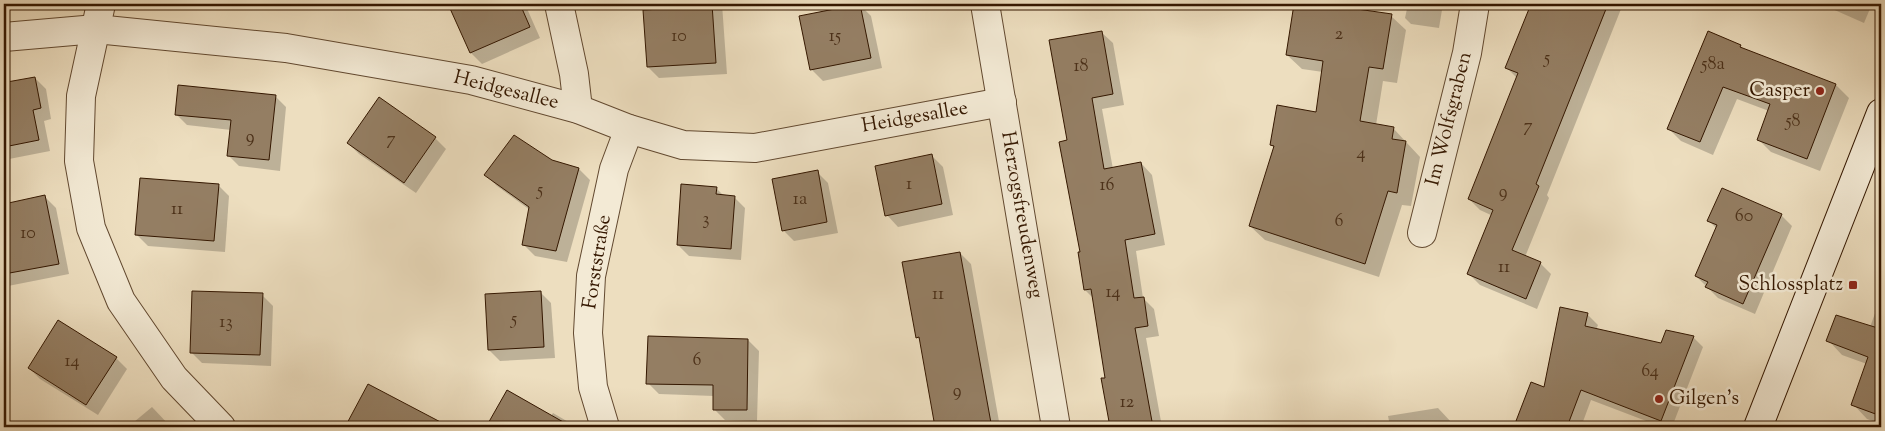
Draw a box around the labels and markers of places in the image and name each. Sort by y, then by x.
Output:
place label: Casper [1749,77,1810,106]
marker: Casper [1814,85,1826,97]
place label: Schlossplatz [1738,271,1843,300]
marker: Schlossplatz [1847,279,1859,291]
place label: Gilgen's [1669,385,1739,414]
marker: Gilgen's [1653,393,1665,405]

